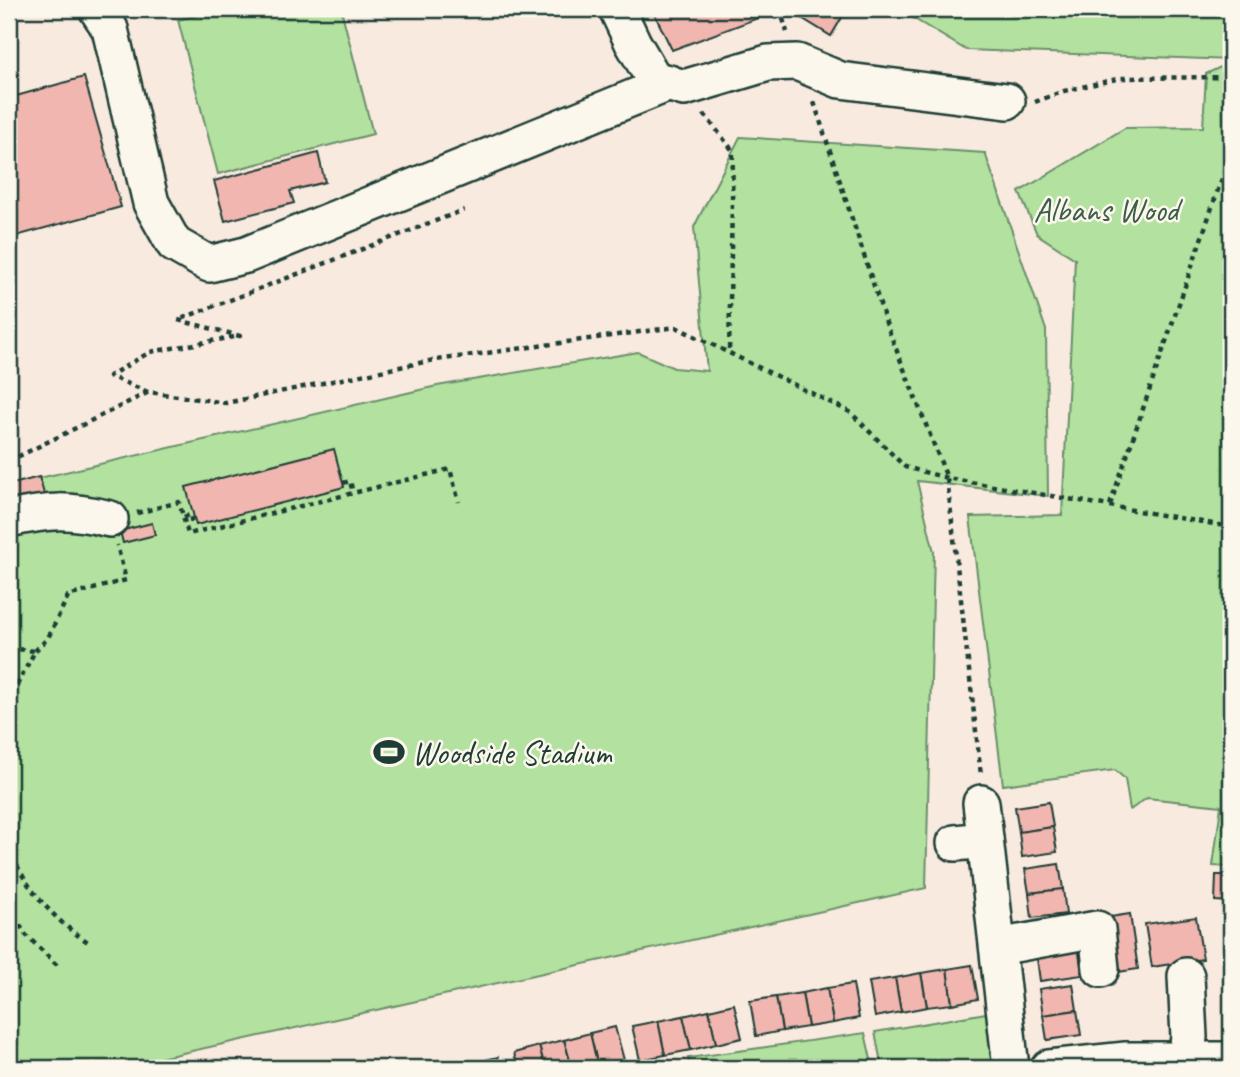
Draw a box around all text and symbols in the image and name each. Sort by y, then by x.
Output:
park label: Albans Wood [1033,189,1184,231]
place label: Woodside Stadium [412,732,613,774]
sports icon: Woodside Stadium [372,735,406,769]

